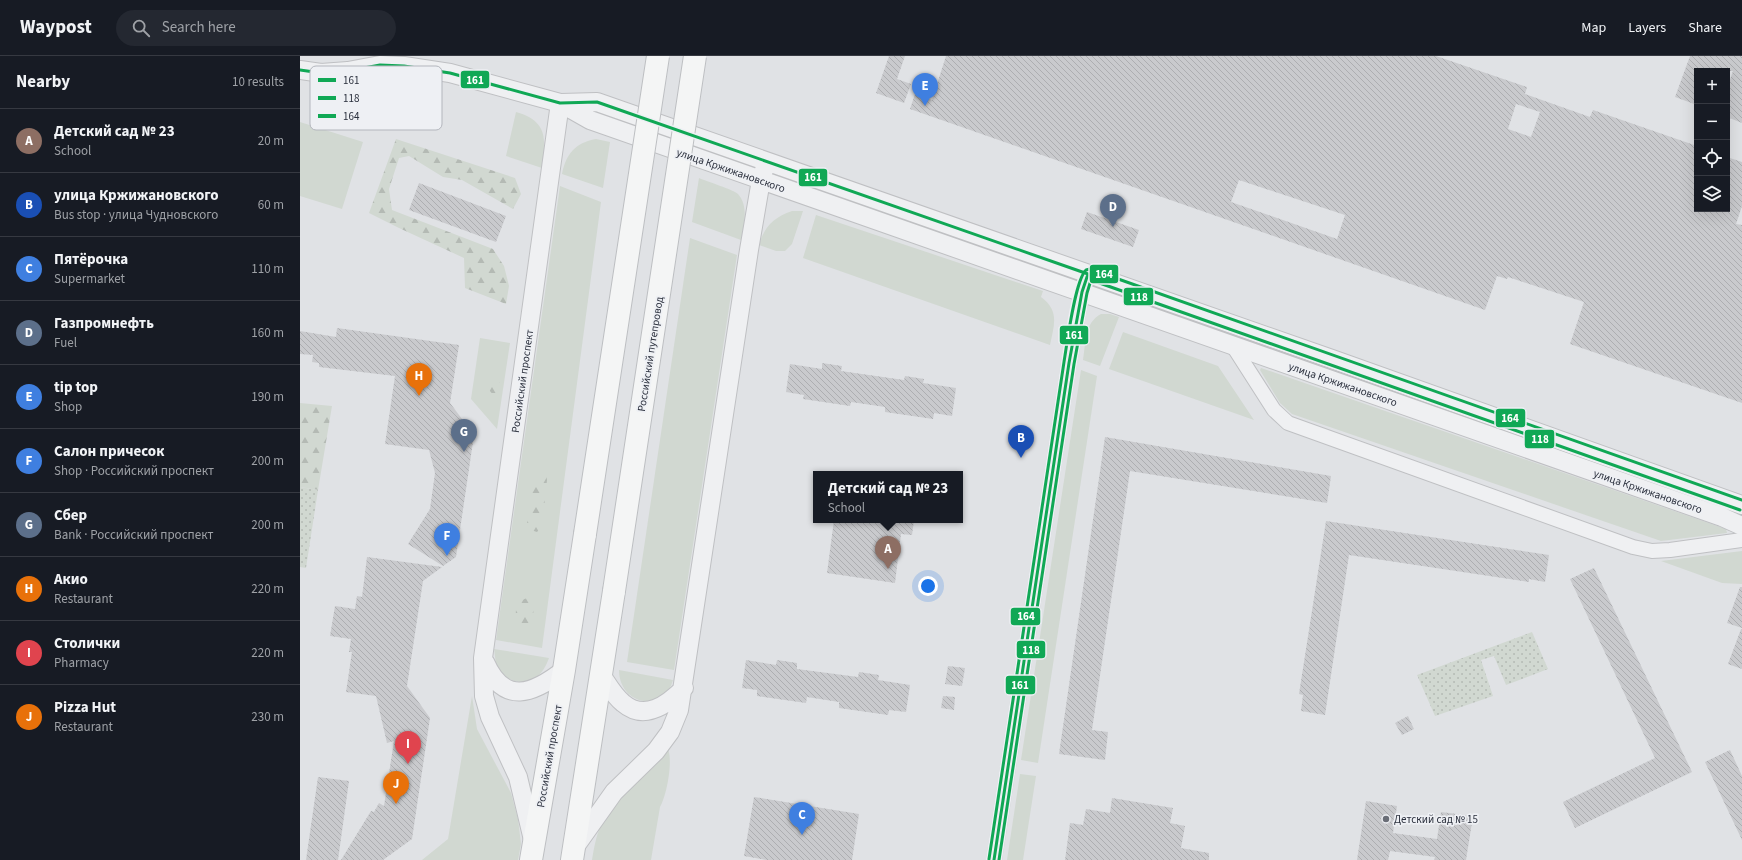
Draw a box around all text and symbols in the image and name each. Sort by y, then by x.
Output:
search box [116,10,396,46]
text: Waypost [20,14,92,41]
icon: search [130,17,152,39]
text: Search here [162,17,236,38]
text: Map [1581,18,1606,38]
text: Layers [1628,18,1666,38]
text: Share [1688,18,1722,38]
legend [310,66,442,130]
map controls [1694,68,1730,212]
button: + [1694,68,1730,104]
text: Nearby [16,70,70,94]
line badge: 161 [460,70,490,89]
text: 10 results [232,73,284,91]
text: 161 [343,73,359,88]
text: 161 [466,73,484,88]
pin: E [912,73,938,106]
text: 118 [343,91,360,106]
button: − [1694,104,1730,140]
text: 164 [343,109,360,124]
text: Детский сад № 23 [54,121,175,142]
text: A [25,132,33,150]
text: 20 m [258,132,284,150]
button: locate [1694,140,1730,176]
text: School [54,142,91,160]
street label: улица Кржижановского [674,145,787,196]
line badge: 161 [798,168,828,187]
text: 161 [804,170,822,185]
button: layers [1694,176,1730,212]
text: улица Кржижановского [54,185,219,206]
pin: D [1100,194,1126,227]
text: B [25,196,33,214]
text: 60 m [258,196,284,214]
text: Bus stop · улица Чудновского [54,206,218,224]
text: Пятёрочка [54,249,128,270]
text: C [25,260,33,278]
text: 110 m [251,260,284,278]
line badge: 164 [1089,264,1119,284]
text: 164 [1095,267,1113,282]
text: Supermarket [54,270,125,288]
line badge: 118 [1123,287,1154,306]
text: 118 [1130,290,1148,305]
street label: Российский путепровод [634,295,667,413]
text: Газпромнефть [54,313,154,334]
text: D [25,324,33,342]
text: 160 m [251,324,284,342]
line badge: 161 [1059,325,1089,345]
street label: Российский проспект [508,328,537,434]
text: 161 [1065,328,1083,343]
text: Fuel [54,334,77,352]
street label: улица Кржижановского [1286,359,1399,410]
pin: H [406,363,432,396]
text: tip top [54,377,98,398]
text: E [25,388,33,406]
text: 190 m [251,388,284,406]
text: Shop [54,398,82,416]
line badge: 164 [1495,408,1526,428]
text: 164 [1501,411,1519,426]
pin: G [451,419,477,452]
pin: B [1008,425,1034,458]
line badge: 118 [1524,429,1555,449]
text: 118 [1531,432,1549,447]
text: Салон причесок [54,441,164,462]
text: F [26,452,32,470]
text: 200 m [251,452,284,470]
text: Shop · Российский проспект [54,462,214,480]
street label: улица Кржижановского [1591,466,1704,517]
popup [813,471,963,523]
text: Детский сад № 23 [828,478,948,499]
text: School [828,499,865,517]
text: Сбер [54,505,87,526]
text: G [25,516,33,534]
text: 200 m [251,516,284,534]
pin: F [434,523,460,556]
text: Bank · Российский проспект [54,526,213,544]
pin: A [875,536,901,569]
text: Акио [54,569,88,590]
your location [918,576,938,596]
text: H [25,580,33,598]
text: 220 m [251,580,284,598]
text: Restaurant [54,590,113,608]
line badge: 164 [1010,607,1041,626]
text: 164 [1017,609,1035,624]
text: Столички [54,633,120,654]
line badge: 118 [1016,640,1046,659]
text: 118 [1022,643,1040,658]
text: I [27,644,31,662]
text: 220 m [251,644,284,662]
text: Pharmacy [54,654,109,672]
line badge: 161 [1005,675,1036,695]
text: 161 [1011,678,1029,693]
text: Pizza Hut [54,697,116,718]
street label: Российский проспект [533,703,566,809]
text: J [26,708,32,726]
text: 230 m [251,708,284,726]
text: Restaurant [54,718,113,736]
pin: I [395,731,421,764]
pin: J [383,771,409,804]
pin: C [789,802,815,835]
place label: Детский сад № 15 [1394,812,1478,827]
marker: Детский сад № 15 [1381,814,1391,824]

